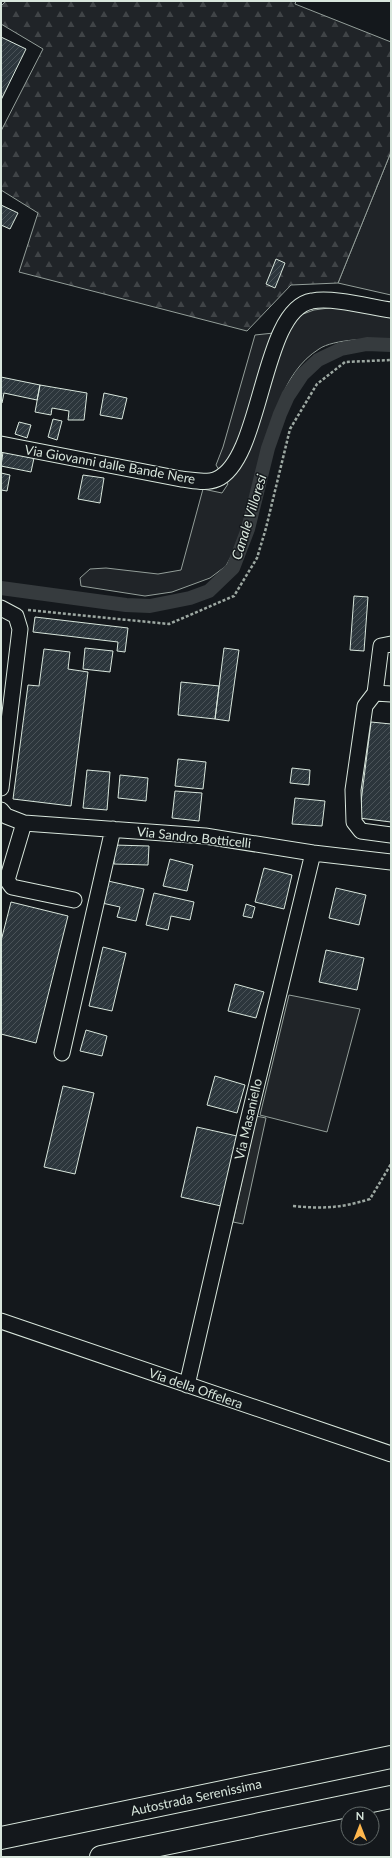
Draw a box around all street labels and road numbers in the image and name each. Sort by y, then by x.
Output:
street label: Via Giovanni dalle Bande Nere [23,441,197,487]
street label: Via Sandro Botticelli [136,823,252,851]
street label: Via Masaniello [231,1077,265,1161]
street label: Via della Offelera [147,1364,245,1412]
street label: Autostrada Serenissima [129,1775,263,1819]

